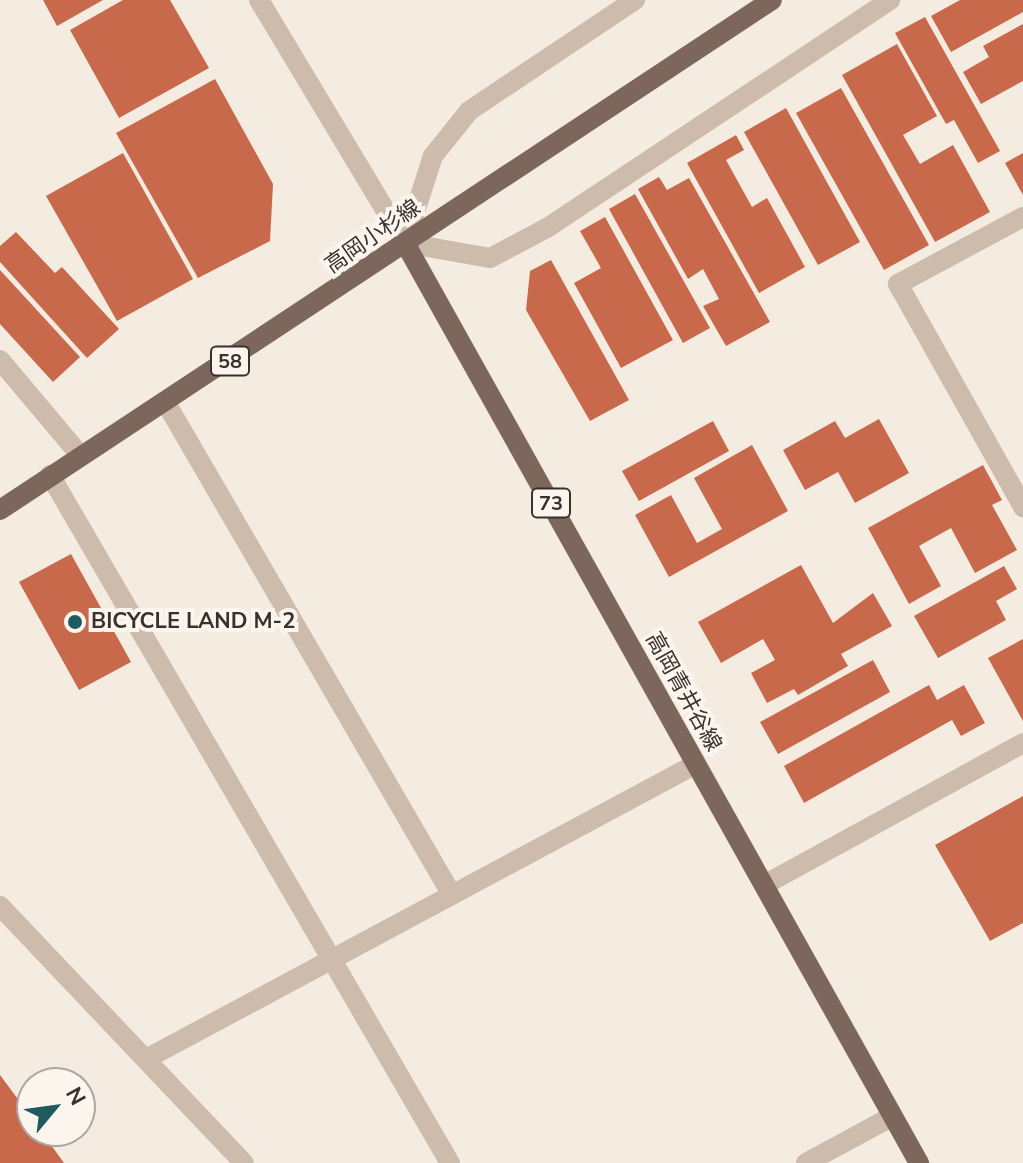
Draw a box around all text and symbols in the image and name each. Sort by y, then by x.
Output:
street label: 高岡小杉線 [320,195,426,279]
road number: 58 [210,345,250,377]
road number: 73 [531,487,571,519]
place label: BICYCLE LAND M-2 [91,609,295,635]
marker: BICYCLE LAND M-2 [66,613,84,631]
street label: 高岡青井谷線 [639,628,727,756]
north arrow [16,1067,96,1147]
text: N [58,1082,92,1111]

